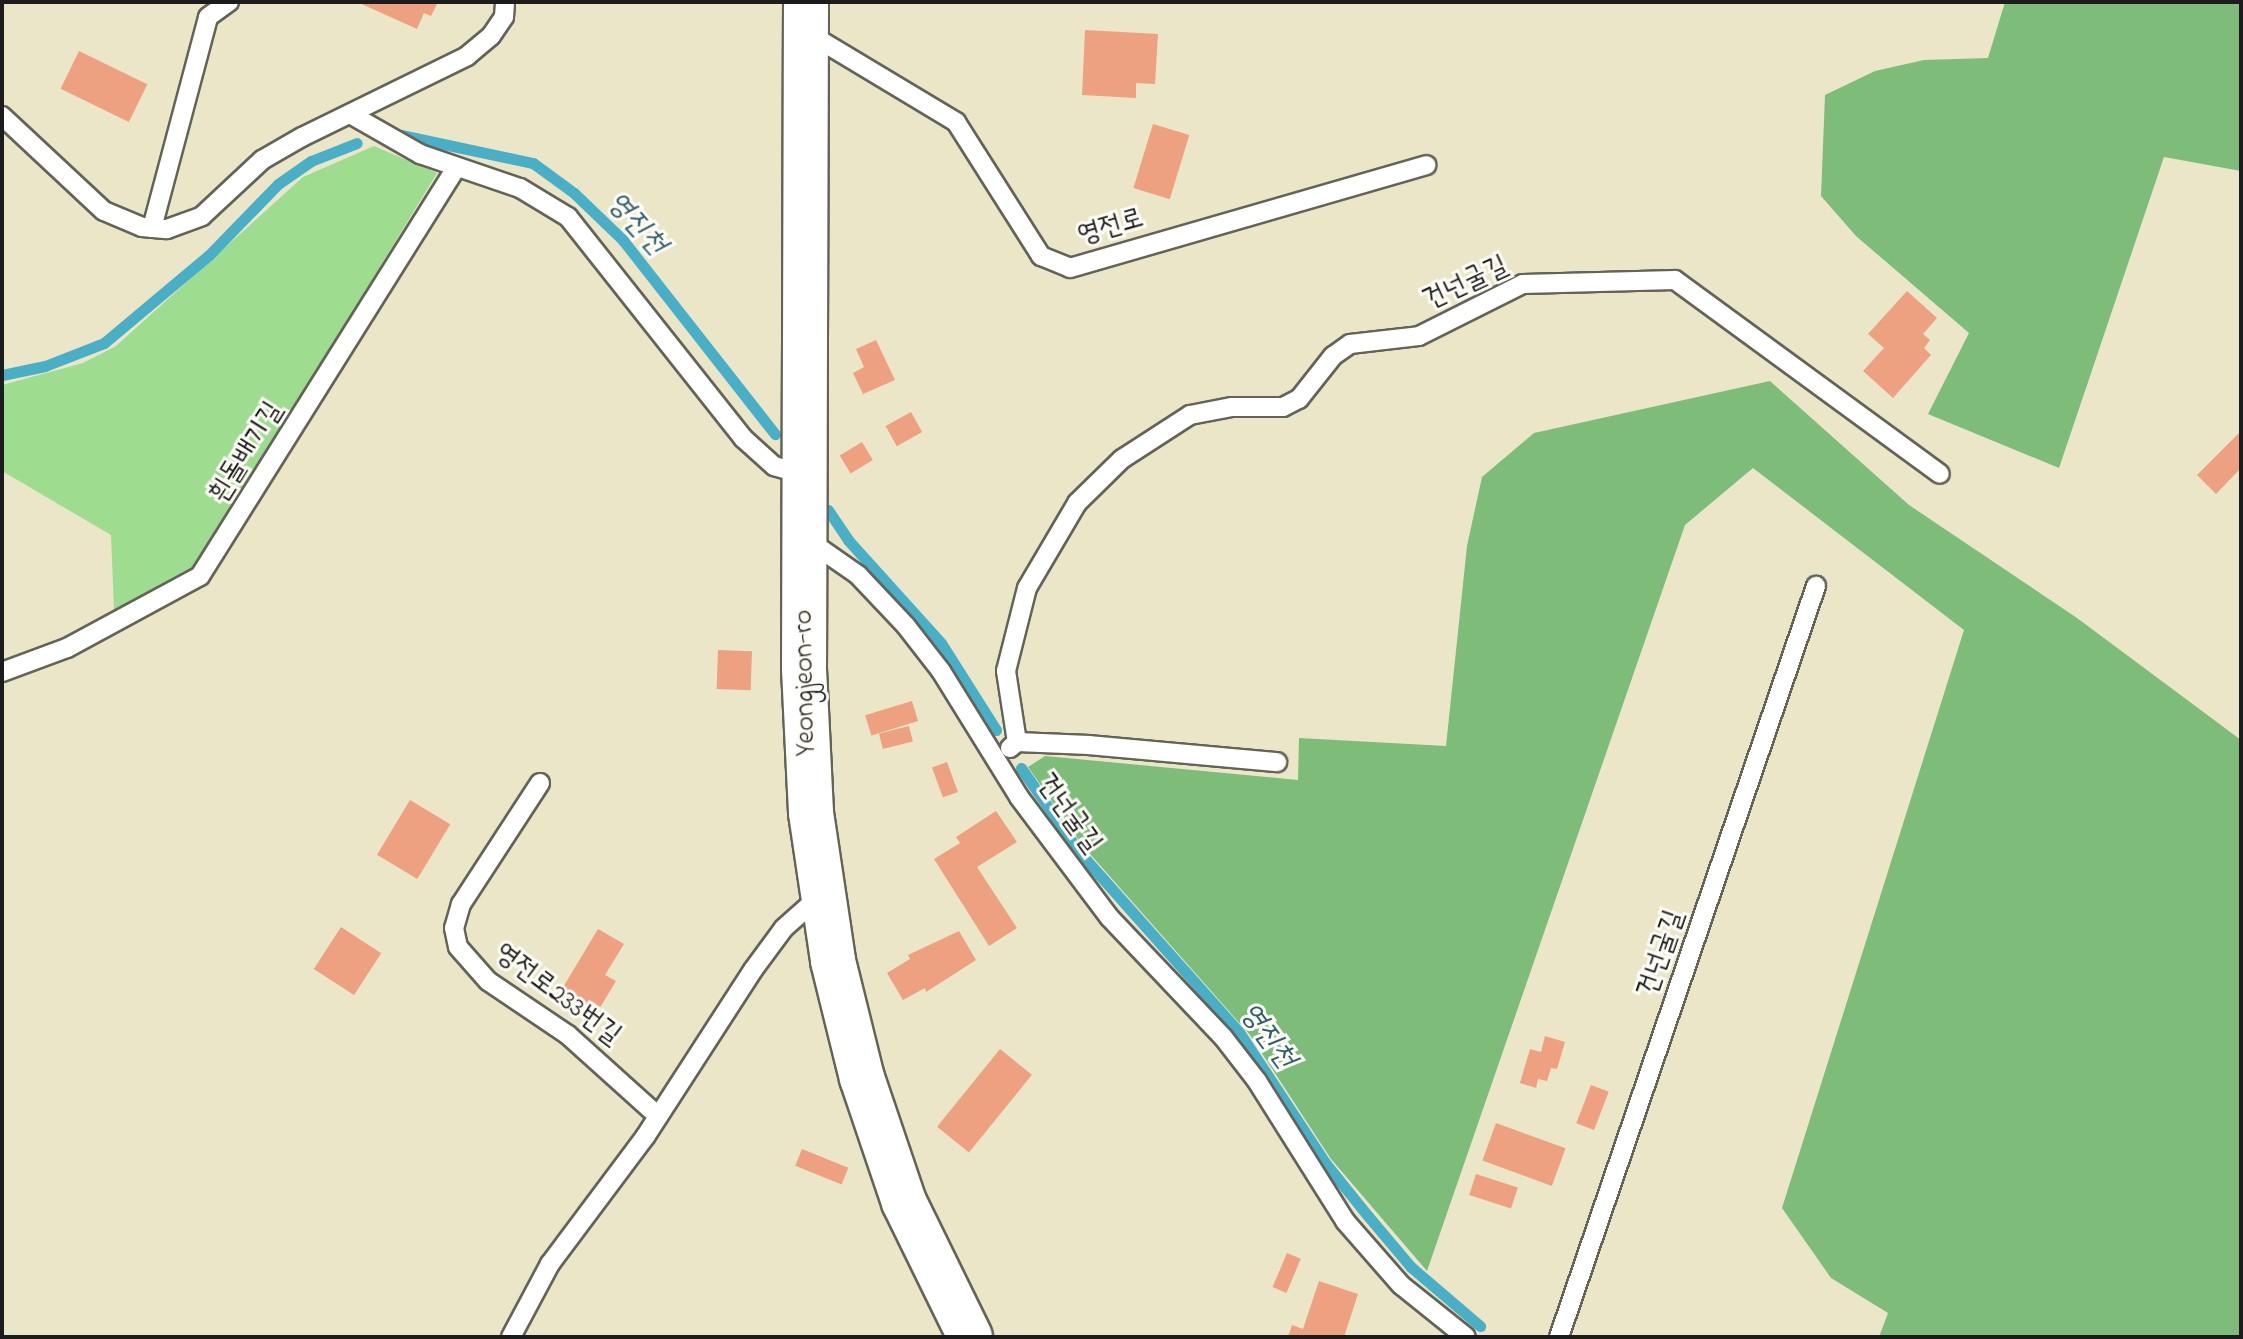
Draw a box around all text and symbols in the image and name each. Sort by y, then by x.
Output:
water label: 영진천 [598,185,674,263]
street label: 영전로 [1074,203,1148,253]
street label: 건넌굴길 [1418,250,1514,318]
street label: 흰돌배기길 [203,396,291,510]
street label: Yeongjeon-ro [788,609,824,757]
street label: 건넌굴길 [1028,768,1108,860]
street label: 건넌굴길 [1631,906,1693,1002]
street label: 영전로233번길 [487,937,627,1053]
water label: 영진천 [1231,996,1303,1076]

